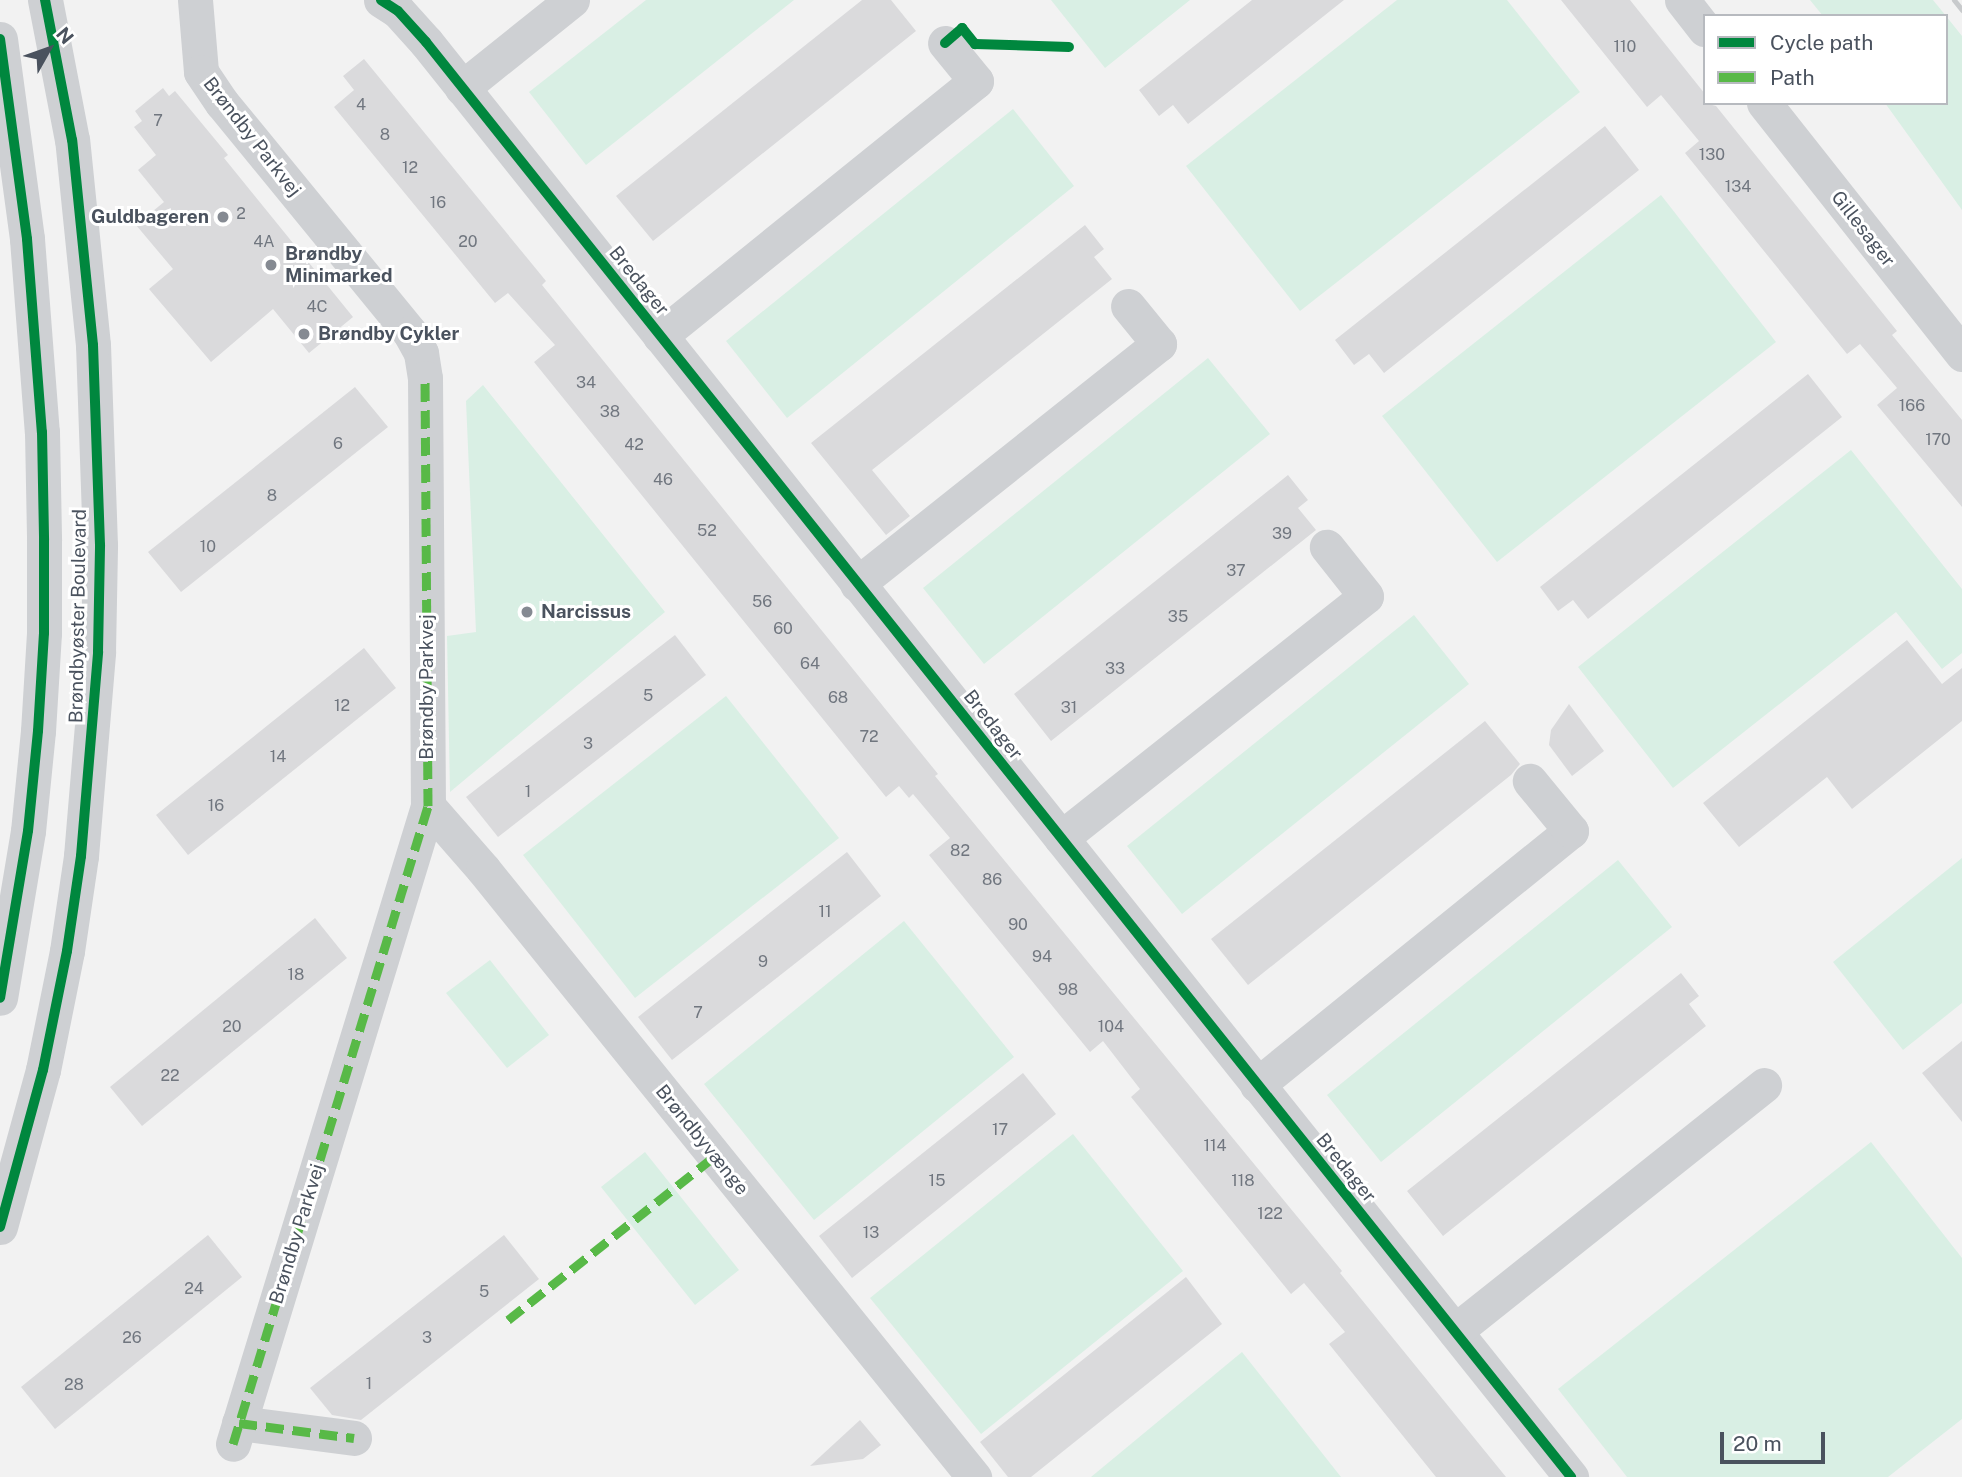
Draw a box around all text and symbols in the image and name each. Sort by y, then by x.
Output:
north arrow [14,14,84,84]
legend [1703,14,1948,105]
text: N [52,23,78,48]
text: Cycle path [1770,30,1873,55]
house number: 110 [1614,37,1636,57]
text: Path [1770,65,1815,90]
street label: Brøndby Parkvej [198,73,306,201]
house number: 4 [356,95,366,115]
house number: 7 [153,111,163,131]
house number: 8 [380,125,390,145]
house number: 130 [1699,145,1725,165]
house number: 12 [402,158,418,178]
house number: 134 [1725,177,1751,197]
street label: Gillesager [1826,186,1900,272]
house number: 16 [430,193,446,213]
house number: 2 [236,204,246,224]
place label: Guldbageren [91,206,209,228]
marker: Guldbageren [215,209,231,225]
house number: 4A [253,232,275,252]
house number: 20 [458,232,478,252]
street label: Bredager [604,242,674,320]
place label: Brøndby Minimarked [285,243,393,287]
marker: Brøndby Minimarked [263,257,279,273]
house number: 4C [306,297,328,317]
place label: Brøndby Cykler [318,323,459,345]
marker: Brøndby Cykler [296,326,312,342]
house number: 34 [576,373,596,393]
house number: 166 [1899,396,1925,416]
house number: 38 [600,402,620,422]
house number: 170 [1925,430,1951,450]
house number: 6 [333,434,343,454]
house number: 42 [624,435,644,455]
house number: 46 [653,470,673,490]
house number: 8 [267,486,277,506]
street label: Brøndbyøster Boulevard [65,509,91,723]
house number: 52 [697,521,717,541]
house number: 39 [1272,524,1292,544]
house number: 10 [200,537,216,557]
house number: 37 [1226,561,1246,581]
house number: 56 [752,592,772,612]
place label: Narcissus [541,601,631,623]
marker: Narcissus [519,604,535,620]
house number: 35 [1168,607,1188,627]
street label: Brøndby Parkvej [416,614,438,760]
house number: 60 [773,619,793,639]
house number: 64 [800,654,820,674]
house number: 33 [1105,659,1125,679]
house number: 5 [643,686,653,706]
street label: Bredager [959,686,1027,764]
house number: 68 [828,688,848,708]
house number: 12 [334,696,350,716]
house number: 31 [1061,698,1077,718]
house number: 72 [859,727,879,747]
house number: 3 [583,734,593,754]
house number: 14 [270,747,286,767]
house number: 1 [525,782,531,802]
house number: 16 [208,796,224,816]
house number: 82 [950,841,970,861]
house number: 86 [982,870,1002,890]
house number: 11 [818,902,832,922]
house number: 90 [1008,915,1028,935]
house number: 94 [1032,947,1052,967]
house number: 9 [758,952,768,972]
house number: 18 [288,965,304,985]
house number: 98 [1058,980,1078,1000]
house number: 7 [693,1003,703,1023]
house number: 20 [222,1017,242,1037]
house number: 104 [1098,1017,1124,1037]
house number: 22 [160,1066,180,1086]
street label: Brøndbyvænge [651,1080,753,1200]
house number: 17 [992,1120,1008,1140]
street label: Bredager [1311,1129,1381,1207]
house number: 114 [1203,1136,1227,1156]
street label: Brøndby Parkvej [265,1161,329,1307]
house number: 15 [929,1171,945,1191]
house number: 118 [1231,1171,1255,1191]
house number: 122 [1257,1204,1283,1224]
house number: 13 [863,1223,879,1243]
house number: 24 [184,1279,204,1299]
house number: 5 [479,1282,489,1302]
house number: 26 [122,1328,142,1348]
house number: 3 [422,1328,432,1348]
house number: 1 [366,1374,372,1394]
house number: 28 [64,1375,84,1395]
scale bar [1724,1418,1829,1462]
text: 20 m [1733,1431,1782,1456]

